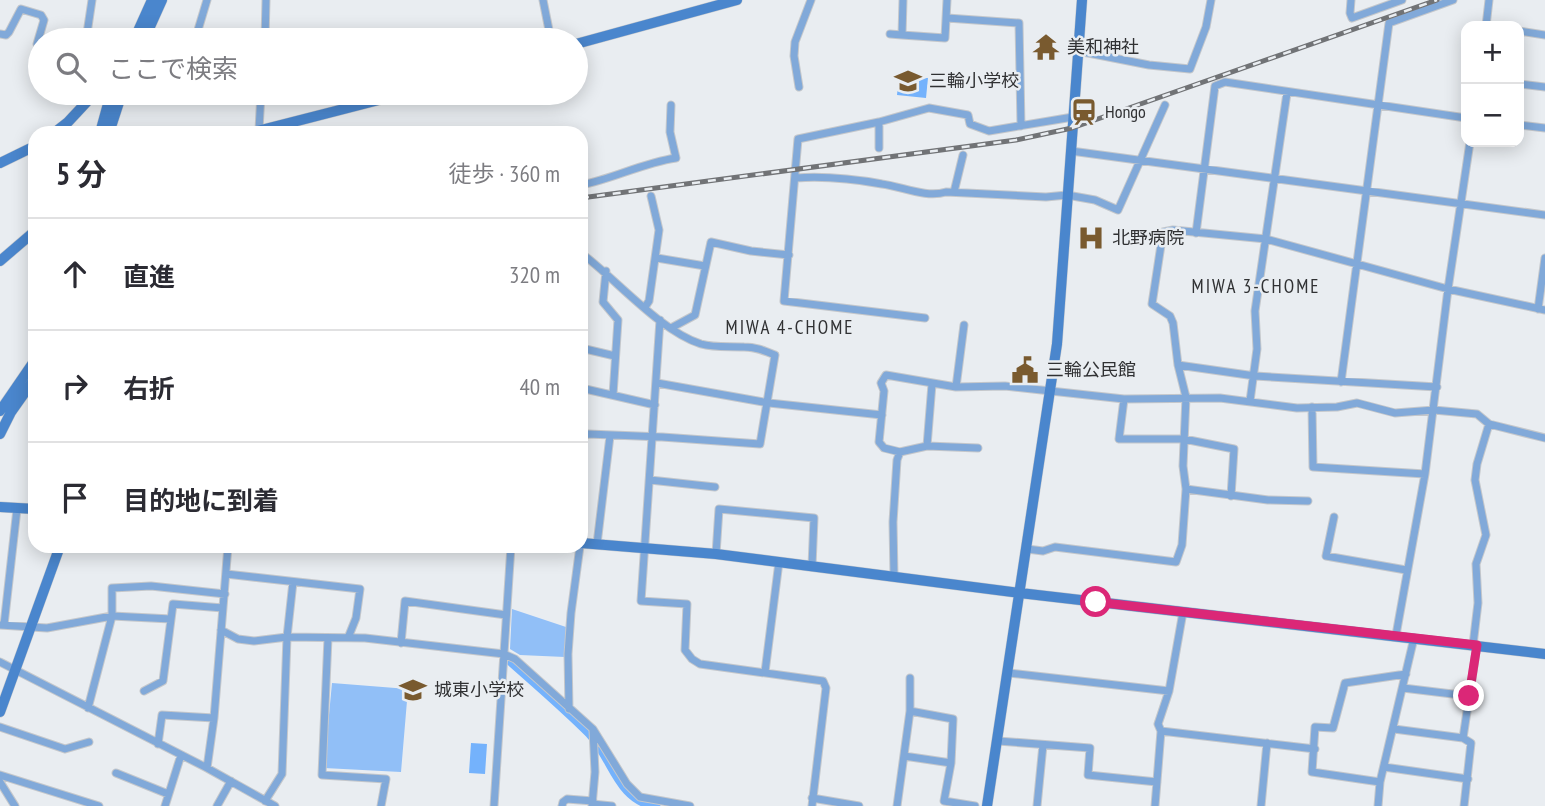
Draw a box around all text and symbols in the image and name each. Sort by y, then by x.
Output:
map controls [1461,21,1524,147]
button: + [1461,21,1524,84]
search box [28,28,588,105]
temple icon: 美和神社 [1031,32,1061,62]
place label: 美和神社 [1067,35,1139,58]
icon: search [52,48,90,86]
text: ここで検索 [108,52,238,85]
school or university icon: 三輪小学校 [893,66,923,96]
place label: 三輪小学校 [929,69,1019,92]
button: − [1461,84,1524,147]
station icon: Hongo [1069,97,1099,127]
place label: Hongo [1105,100,1146,123]
text: 5 分 [56,154,107,193]
text: 徒歩 · 360 m [448,159,560,188]
hospital icon: 北野病院 [1076,223,1106,253]
place label: 北野病院 [1112,226,1184,249]
icon: ahead [56,255,94,293]
text: 直進 [123,260,175,293]
text: 320 m [509,260,560,289]
district label: MIWA 3-CHOME [1192,274,1320,298]
district label: MIWA 4-CHOME [726,315,854,339]
public building icon: 三輪公民館 [1010,355,1040,385]
place label: 三輪公民館 [1046,358,1136,381]
icon: right [56,367,94,405]
text: 右折 [123,372,175,405]
text: 40 m [519,372,560,401]
icon: arrive [56,479,94,517]
text: 目的地に到着 [123,484,279,517]
route start [1080,586,1111,617]
school or university icon: 城東小学校 [398,675,428,705]
place label: 城東小学校 [434,678,524,701]
route end [1453,680,1484,711]

